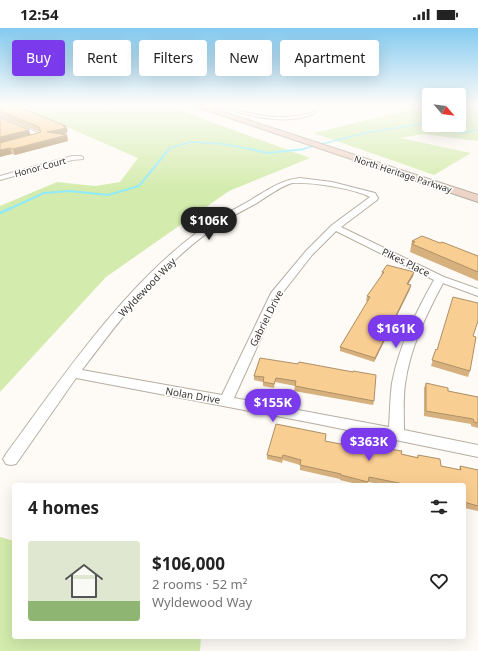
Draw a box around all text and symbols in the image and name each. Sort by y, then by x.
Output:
text: 12:54 [20,4,59,24]
chip: Buy [12,40,65,76]
chip: Rent [73,40,131,76]
chip: Filters [139,40,207,76]
chip: New [215,40,272,76]
chip: Apartment [280,40,379,76]
north arrow [422,88,466,132]
map controls [422,88,466,132]
street label: North Heritage Parkway [353,152,454,196]
street label: Honor Court [13,154,68,180]
pin: $106K [181,207,237,241]
text: $106K [190,211,228,229]
street label: Pikes Place [380,244,433,280]
street label: Wyldewood Way [115,254,179,320]
street label: Gabriel Drive [246,287,286,348]
pin: $161K [368,315,424,349]
text: $161K [377,319,415,337]
street label: Nolan Drive [165,383,222,407]
pin: $155K [245,389,301,423]
text: $155K [254,393,292,411]
pin: $363K [341,428,397,462]
text: $363K [350,432,388,450]
text: 4 homes [28,496,99,519]
icon: filters [428,496,450,518]
text: $106,000 [152,552,225,575]
icon: home [60,557,108,605]
icon: heart [428,570,450,592]
text: 2 rooms · 52 m² [152,575,247,593]
text: Wyldewood Way [152,593,252,611]

